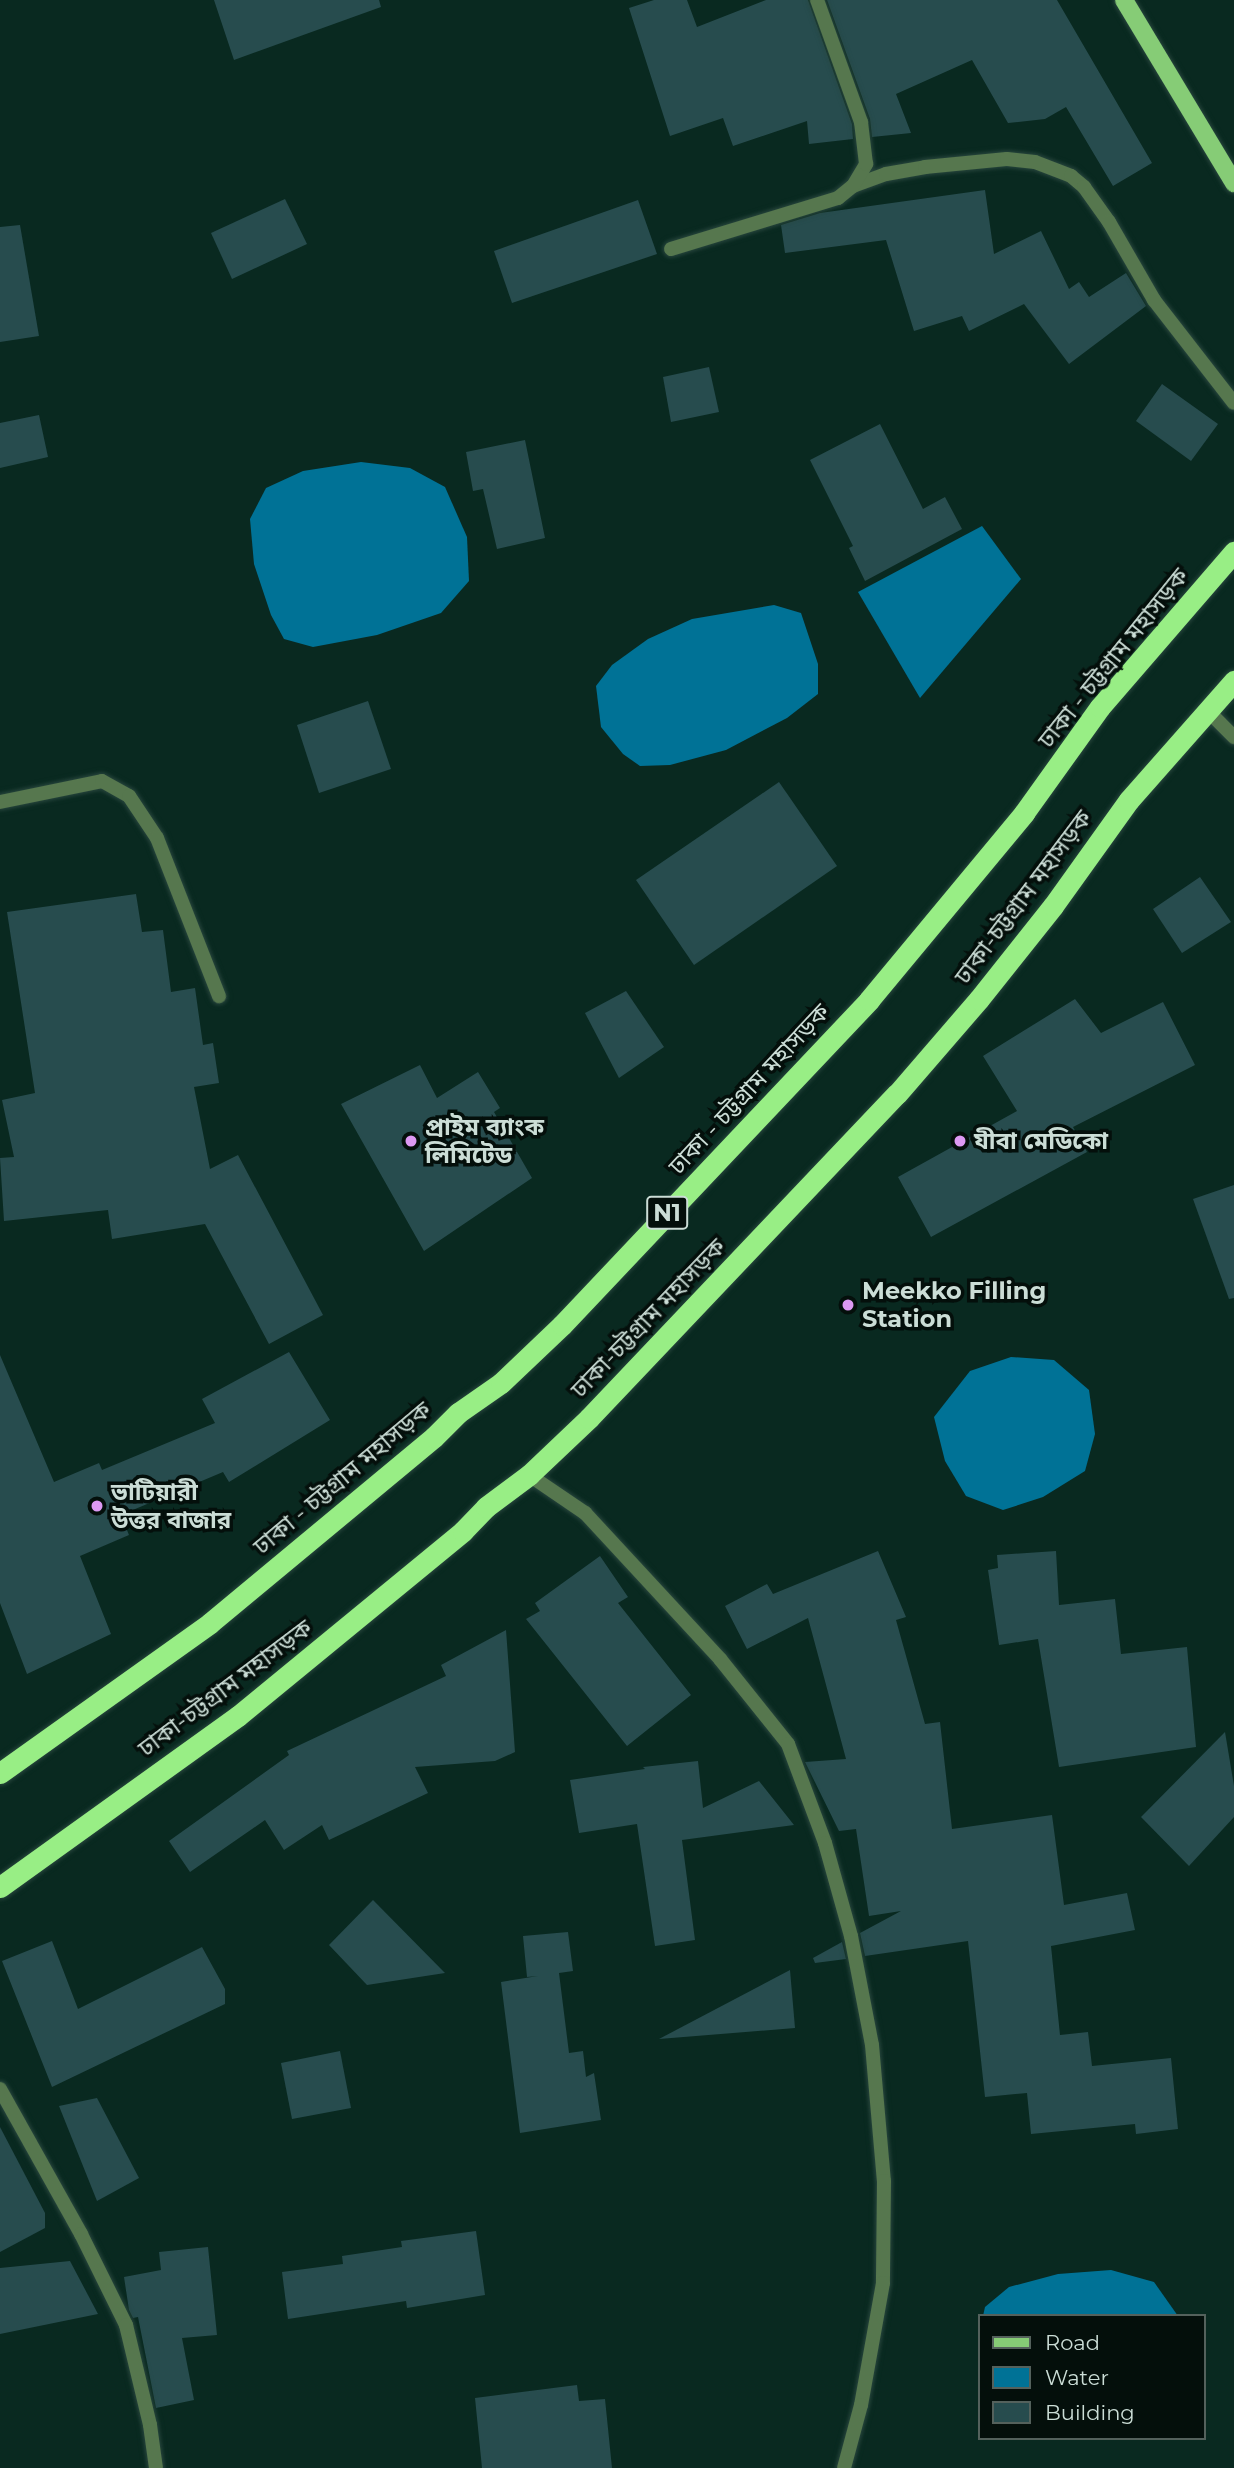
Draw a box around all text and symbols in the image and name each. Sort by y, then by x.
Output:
street label: ঢাকা - চট্টগ্রাম মহাসড়ক [1032,562,1194,754]
street label: ঢাকা-চট্টগ্রাম মহাসড়ক [948,804,1098,990]
street label: ঢাকা - চট্টগ্রাম মহাসড়ক [663,998,835,1180]
place label: প্রাইম ব্যাংক লিমিটেড [425,1113,544,1169]
place label: যীবা মেডিকো [974,1127,1108,1155]
marker: প্রাইম ব্যাংক লিমিটেড [403,1133,419,1149]
marker: যীবা মেডিকো [952,1133,968,1149]
road number: N1 [646,1194,688,1232]
street label: ঢাকা-চট্টগ্রাম মহাসড়ক [565,1232,731,1404]
place label: Meekko Filling Station [862,1277,1046,1333]
marker: Meekko Filling Station [840,1297,856,1313]
street label: ঢাকা - চট্টগ্রাম মহাসড়ক [247,1395,437,1561]
place label: ভাটিয়ারী উত্তর বাজার [111,1478,231,1534]
marker: ভাটিয়ারী উত্তর বাজার [89,1498,105,1514]
street label: ঢাকা-চট্টগ্রাম মহাসড়ক [132,1613,318,1763]
legend [978,2314,1206,2440]
text: Road [1045,2330,1100,2355]
text: Water [1045,2365,1109,2390]
text: Building [1045,2400,1135,2425]

